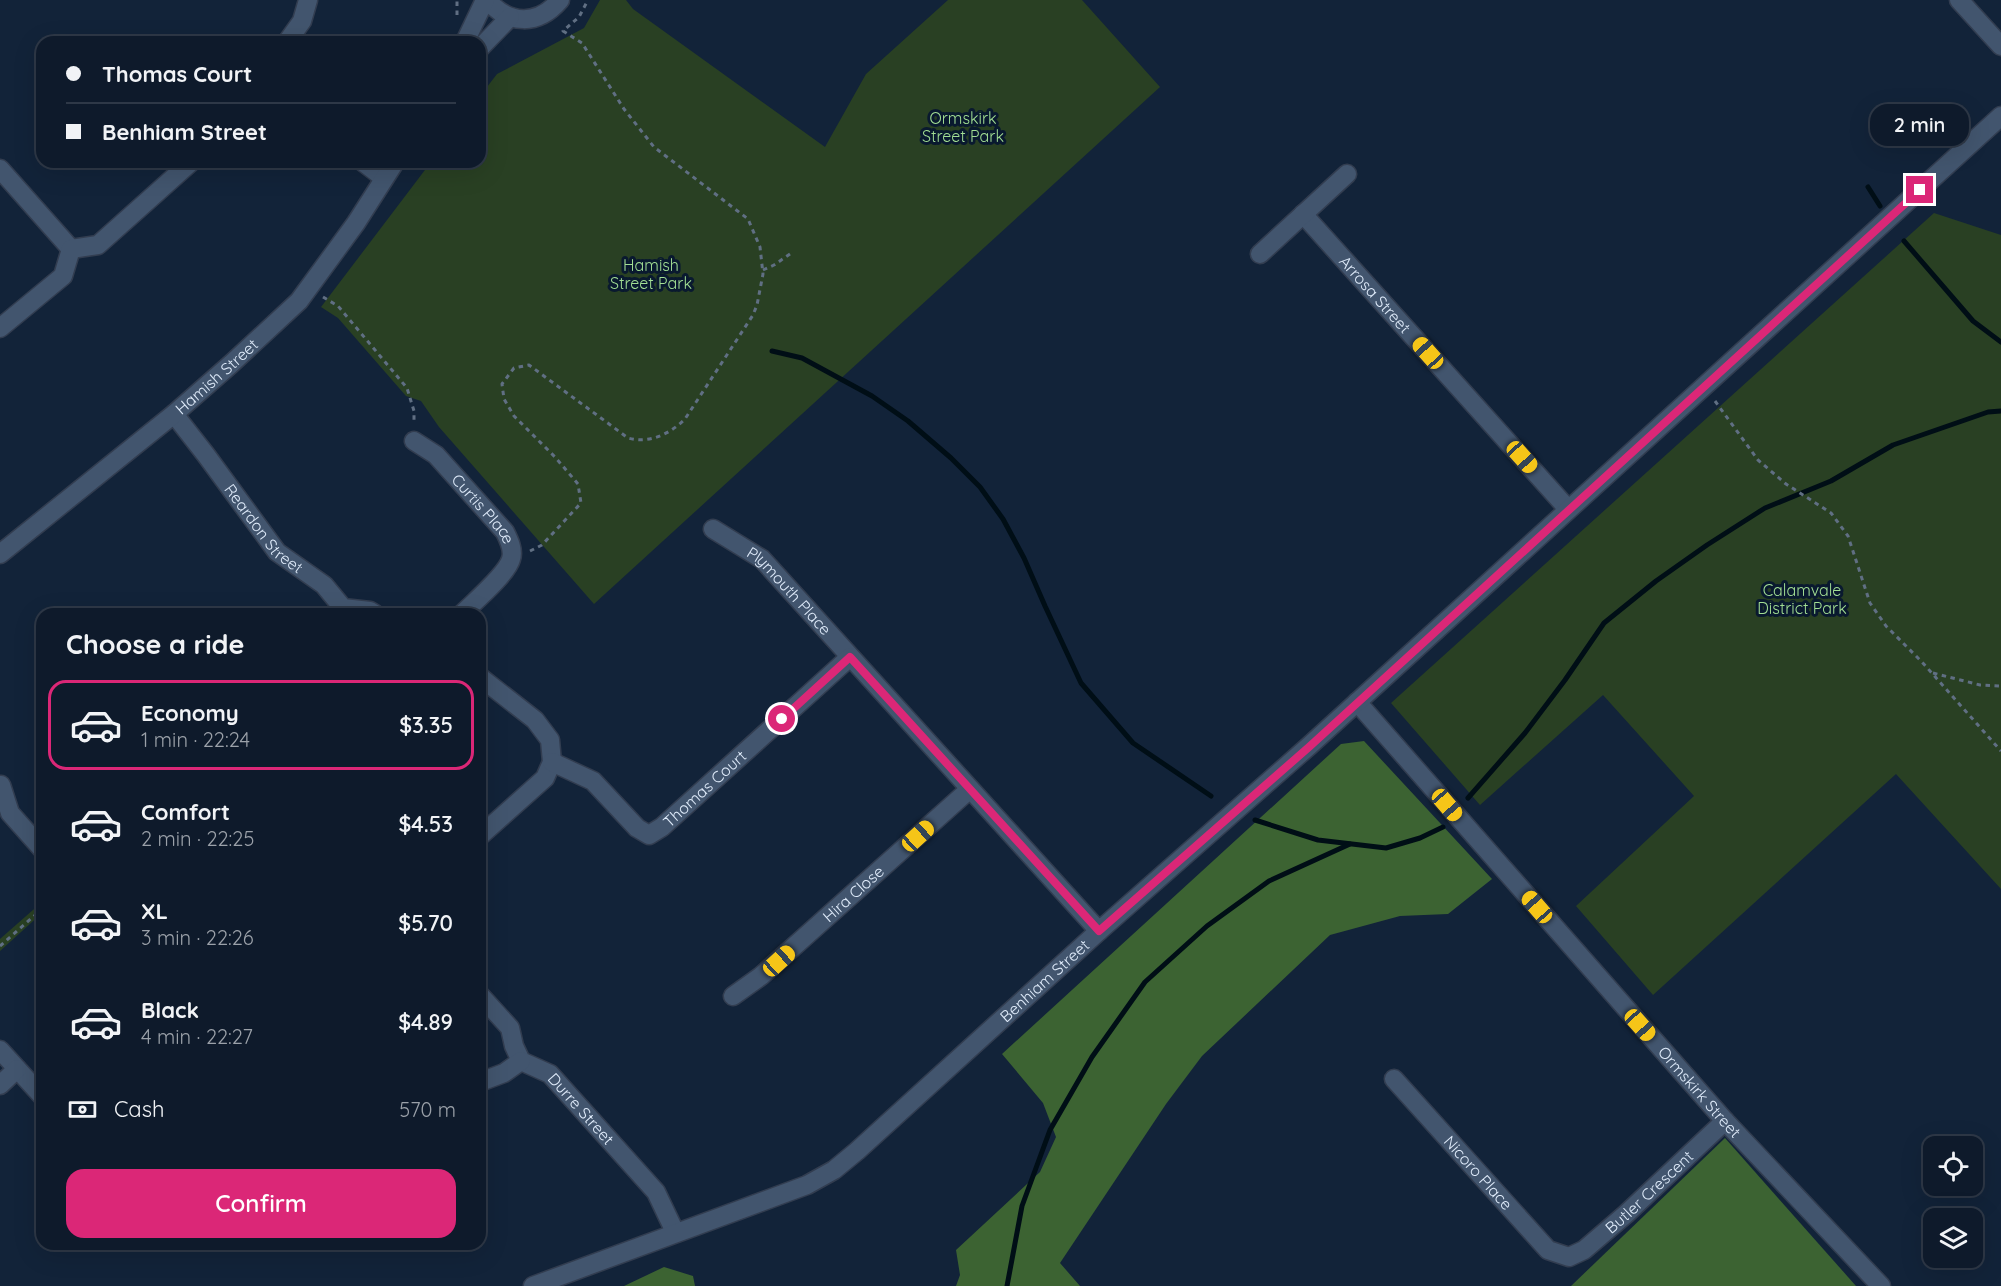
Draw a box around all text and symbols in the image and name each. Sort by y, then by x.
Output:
text: Thomas Court [102,60,252,88]
callout: 2 min [1870,103,1970,145]
park label: Ormskirk Street Park [922,108,1004,146]
text: 2 min [1894,112,1945,137]
text: Benhiam Street [102,118,267,146]
route end [1906,176,1933,203]
street label: Arrosa Street [1335,251,1415,337]
park label: Hamish Street Park [610,255,692,293]
street label: Hamish Street [171,334,262,418]
car [1409,334,1447,372]
car [1503,438,1541,476]
street label: Curtis Place [448,470,519,547]
street label: Reardon Street [220,480,307,577]
street label: Plymouth Place [743,542,836,639]
park label: Calamvale District Park [1757,580,1847,618]
text: Choose a ride [66,627,244,661]
icon: car [69,698,123,752]
text: Economy [141,699,239,727]
route start [768,705,795,732]
text: $3.35 [399,711,453,739]
text: 1 min · 22:24 [141,727,250,752]
street label: Thomas Court [659,746,750,831]
car [1428,786,1466,824]
icon: car [69,797,123,851]
text: Comfort [141,798,230,826]
text: $4.53 [398,810,453,838]
car [899,817,937,855]
text: 2 min · 22:25 [141,826,254,851]
street label: Hira Close [818,861,888,926]
car [1518,888,1556,926]
icon: car [69,896,123,950]
text: XL [141,897,168,925]
text: $5.70 [398,909,453,937]
text: 3 min · 22:26 [141,925,254,950]
street label: Benhiam Street [996,935,1093,1026]
car [760,942,798,980]
icon: car [69,995,123,1049]
text: Black [141,996,199,1024]
car [1621,1006,1659,1044]
text: $4.89 [398,1008,453,1036]
text: 4 min · 22:27 [141,1024,253,1049]
street label: Ormskirk Street [1654,1042,1745,1142]
street label: Durre Street [544,1069,619,1149]
icon: cash [66,1093,99,1126]
text: Cash [114,1095,165,1123]
text: 570 m [399,1097,456,1122]
street label: Nicoro Place [1440,1131,1517,1214]
map controls [1923,1136,1983,1268]
button: locate [1923,1136,1983,1196]
street label: Butler Crescent [1601,1146,1697,1238]
button: Confirm [66,1169,456,1238]
button: layers [1923,1208,1983,1268]

